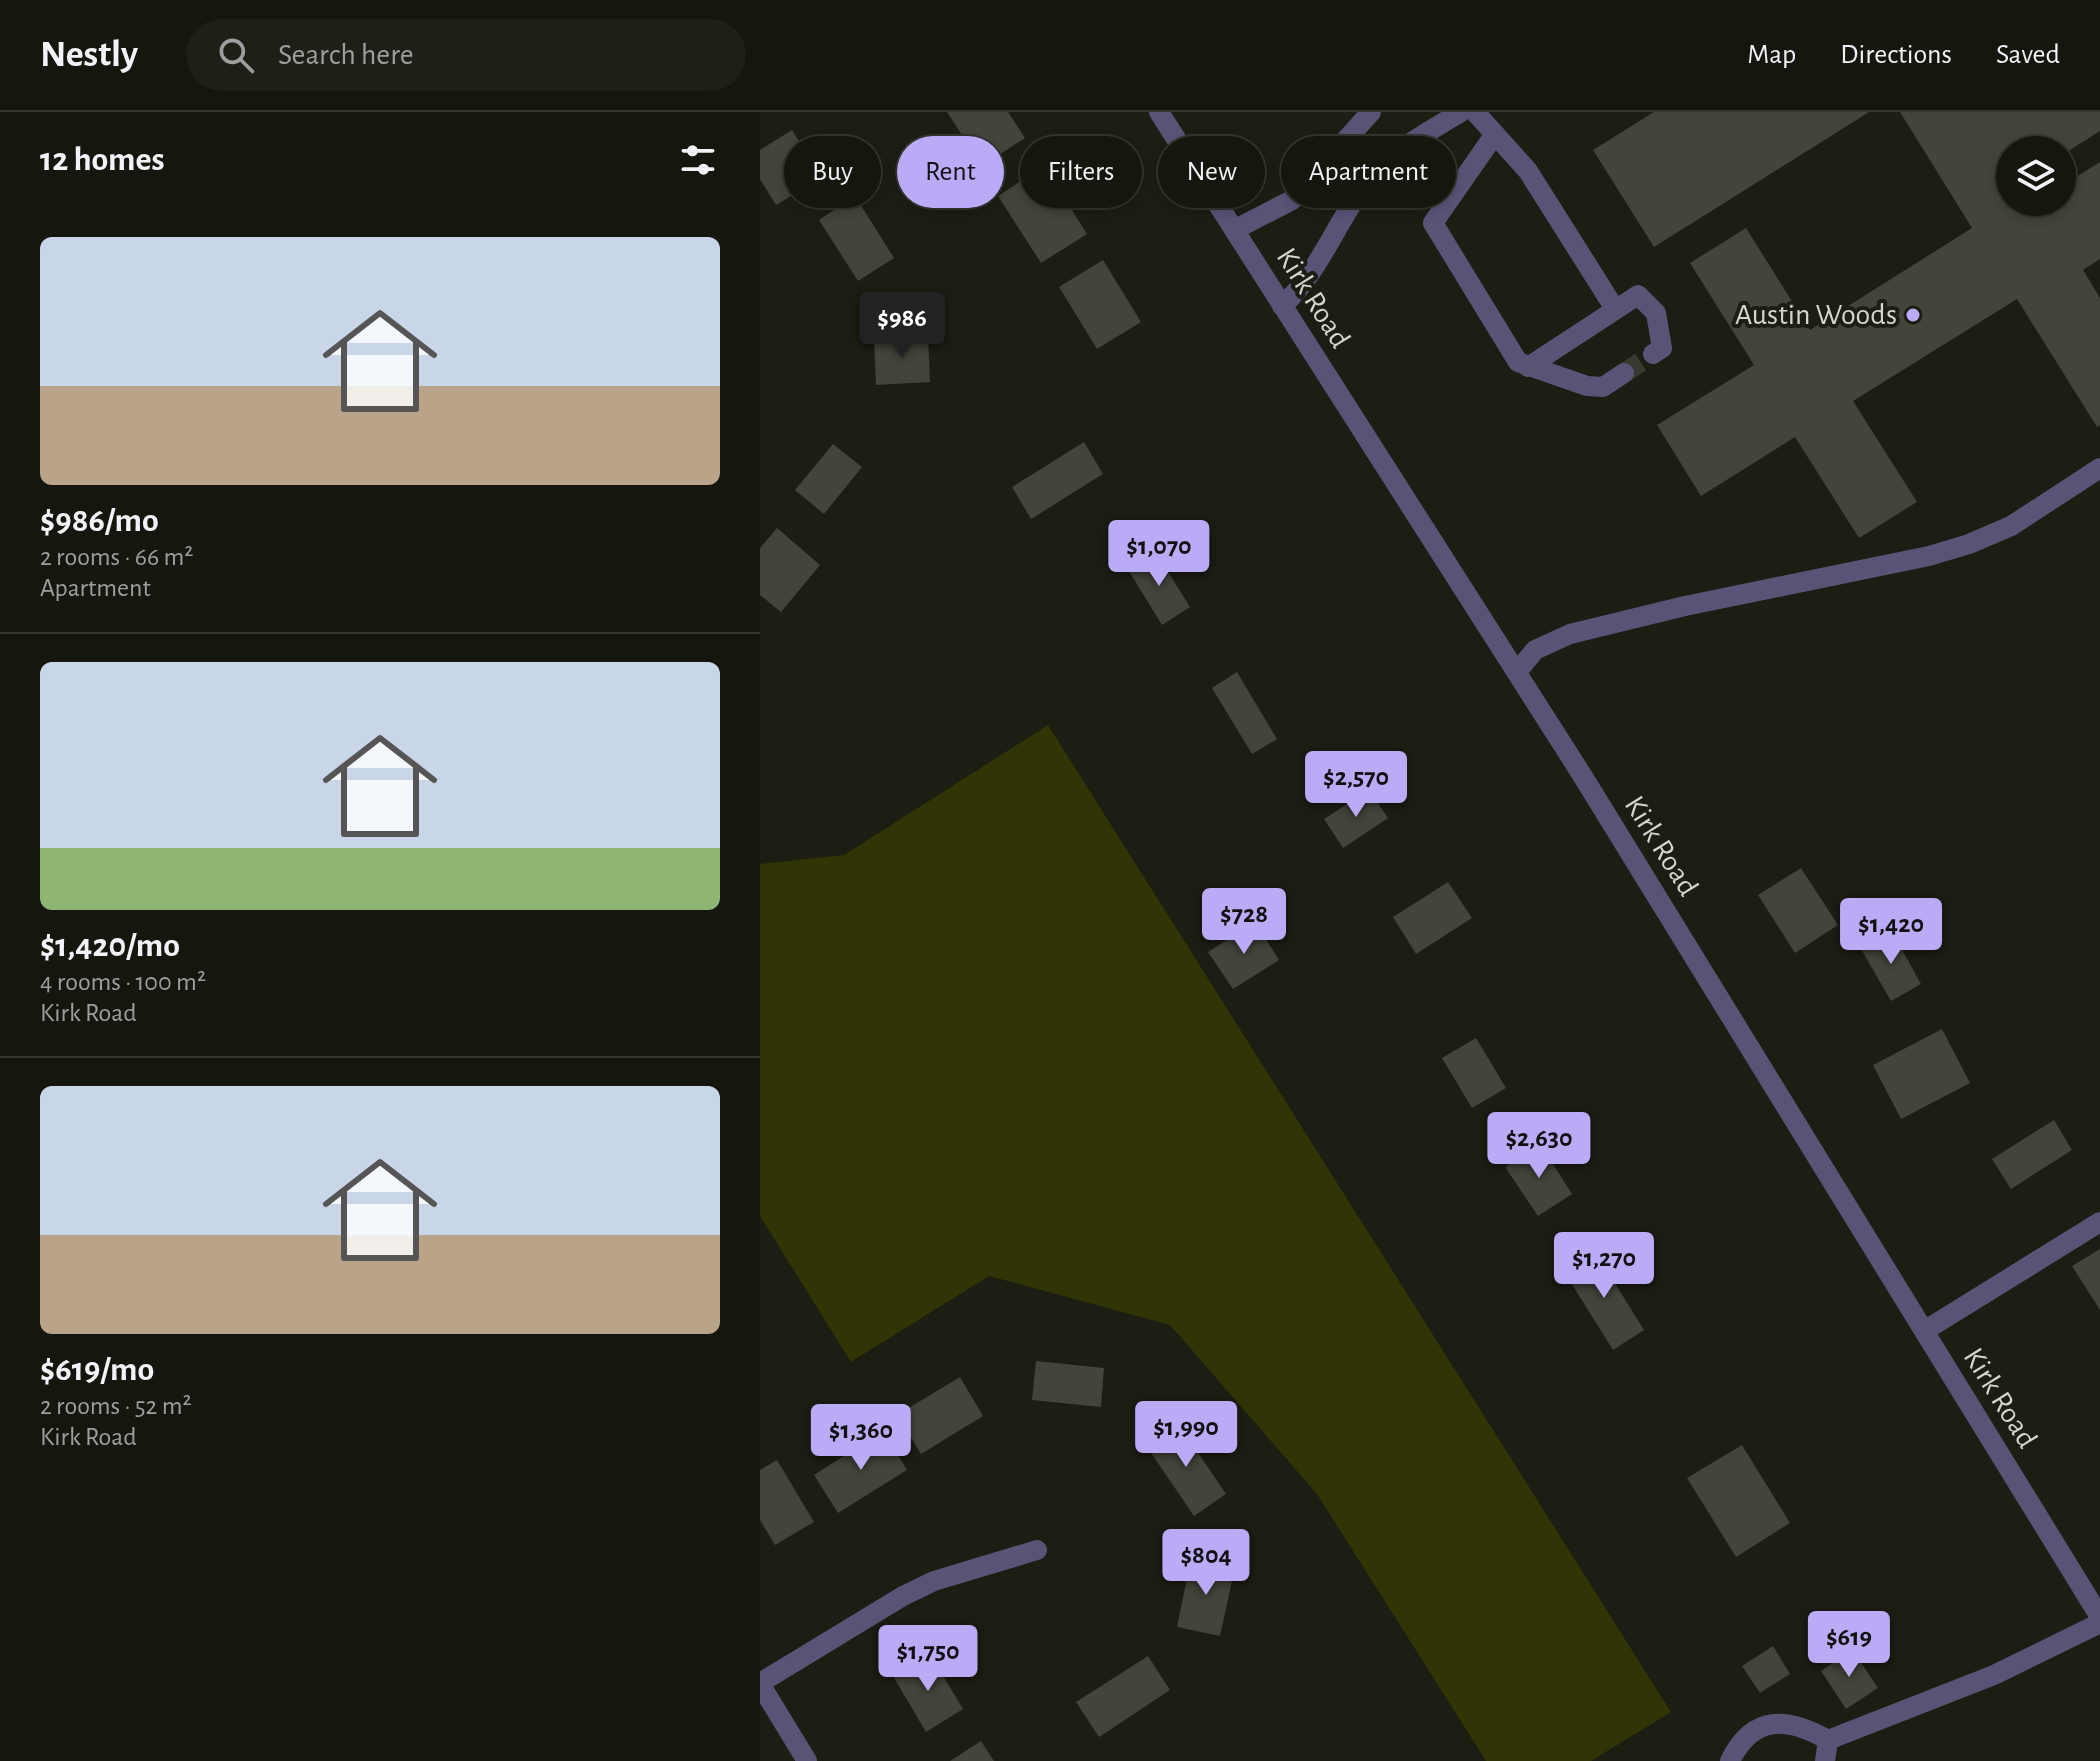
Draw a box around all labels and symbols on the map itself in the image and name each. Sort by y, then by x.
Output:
street label: Kirk Road [1271,243,1355,353]
pin: $986 [855,292,949,360]
place label: Austin Woods [1735,300,1897,330]
marker: Austin Woods [1904,306,1922,324]
pin: $1,070 [1094,520,1224,588]
pin: $2,570 [1291,751,1421,819]
street label: Kirk Road [1619,791,1703,901]
pin: $728 [1197,888,1291,956]
pin: $1,420 [1826,898,1956,966]
pin: $2,630 [1474,1112,1604,1180]
pin: $1,270 [1539,1232,1669,1300]
street label: Kirk Road [1958,1343,2042,1453]
pin: $1,990 [1121,1401,1251,1469]
pin: $1,360 [796,1404,926,1472]
pin: $804 [1159,1529,1253,1597]
pin: $619 [1802,1611,1896,1679]
pin: $1,750 [863,1625,993,1693]

